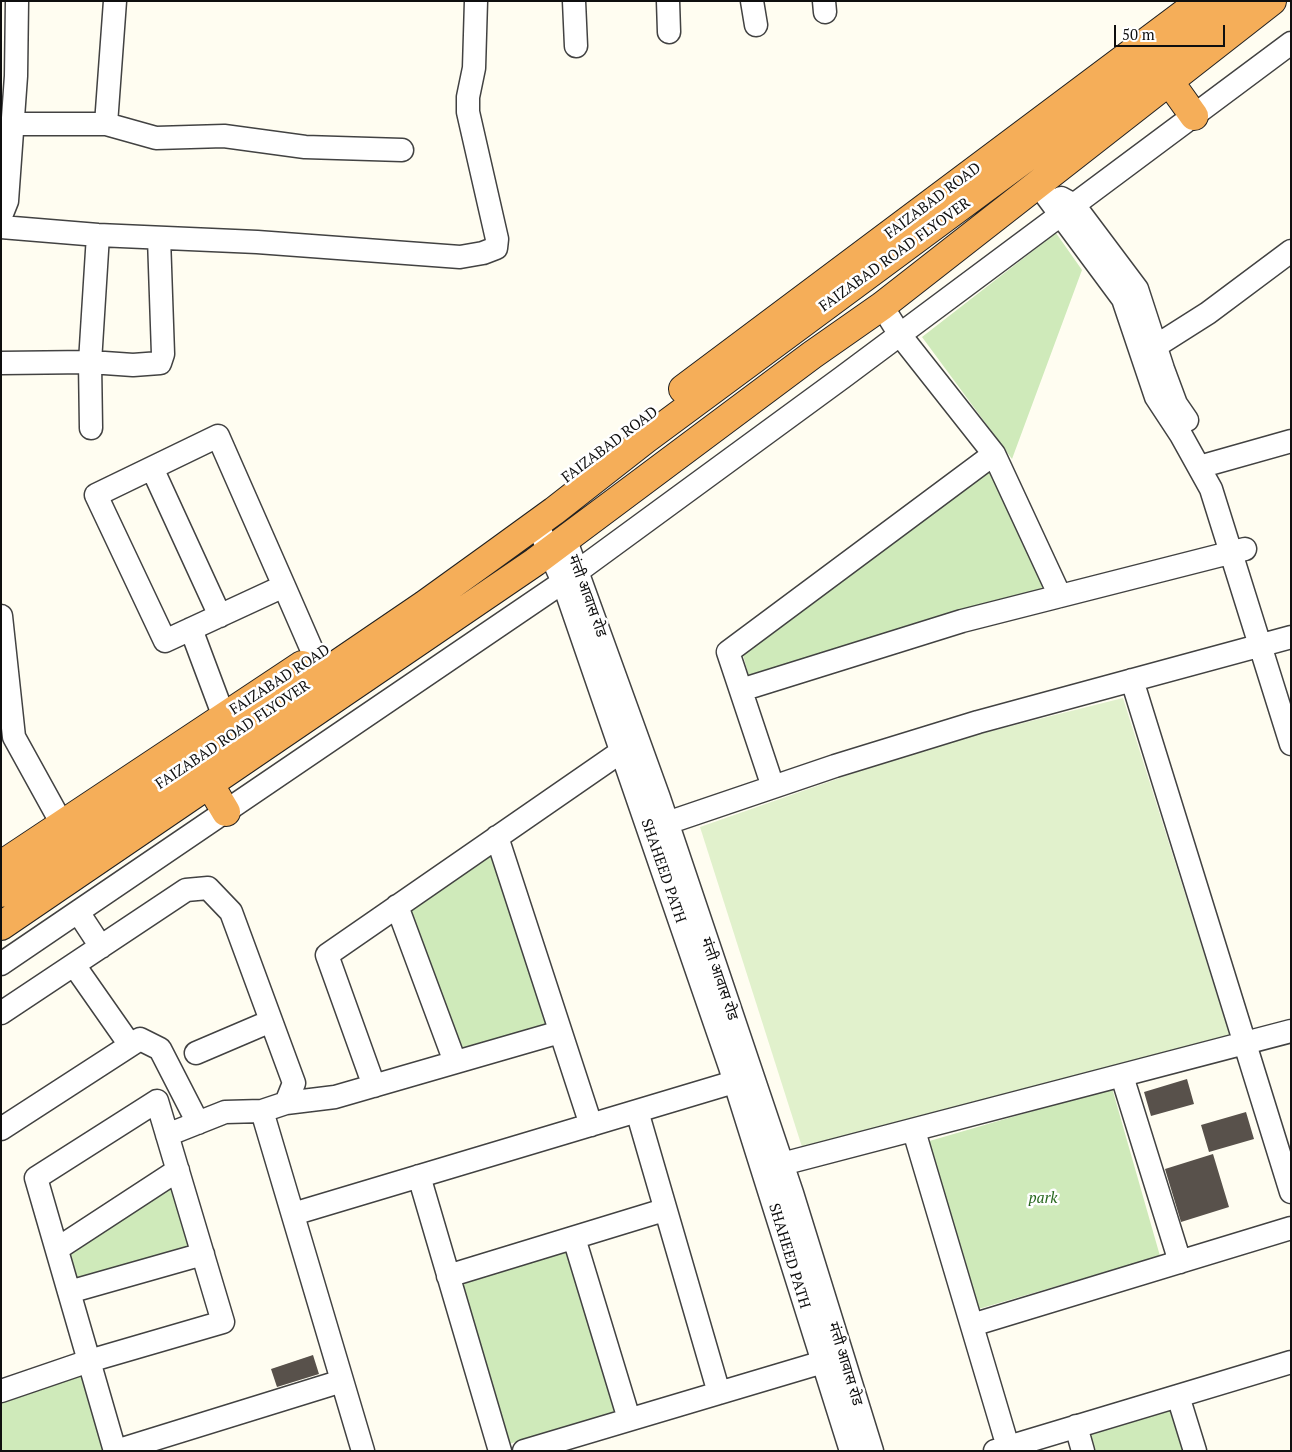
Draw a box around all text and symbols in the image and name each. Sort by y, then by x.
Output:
scale bar [1117,15,1228,47]
text: 50 m [1122,24,1155,44]
street label: FAIZABAD ROAD [881,159,985,243]
street label: FAIZABAD ROAD FLYOVER [816,194,974,316]
street label: FAIZABAD ROAD [558,403,662,487]
street label: मंत्ती आवास रोड [564,552,610,640]
street label: FAIZABAD ROAD [227,641,333,719]
street label: FAIZABAD ROAD FLYOVER [152,677,314,793]
street label: SHAHEED PATH [637,817,689,925]
street label: मंत्ती आवास रोड [696,935,742,1023]
park label: park [1028,1190,1058,1208]
street label: SHAHEED PATH [764,1201,814,1311]
street label: मंत्ती आवास रोड [824,1320,866,1408]

